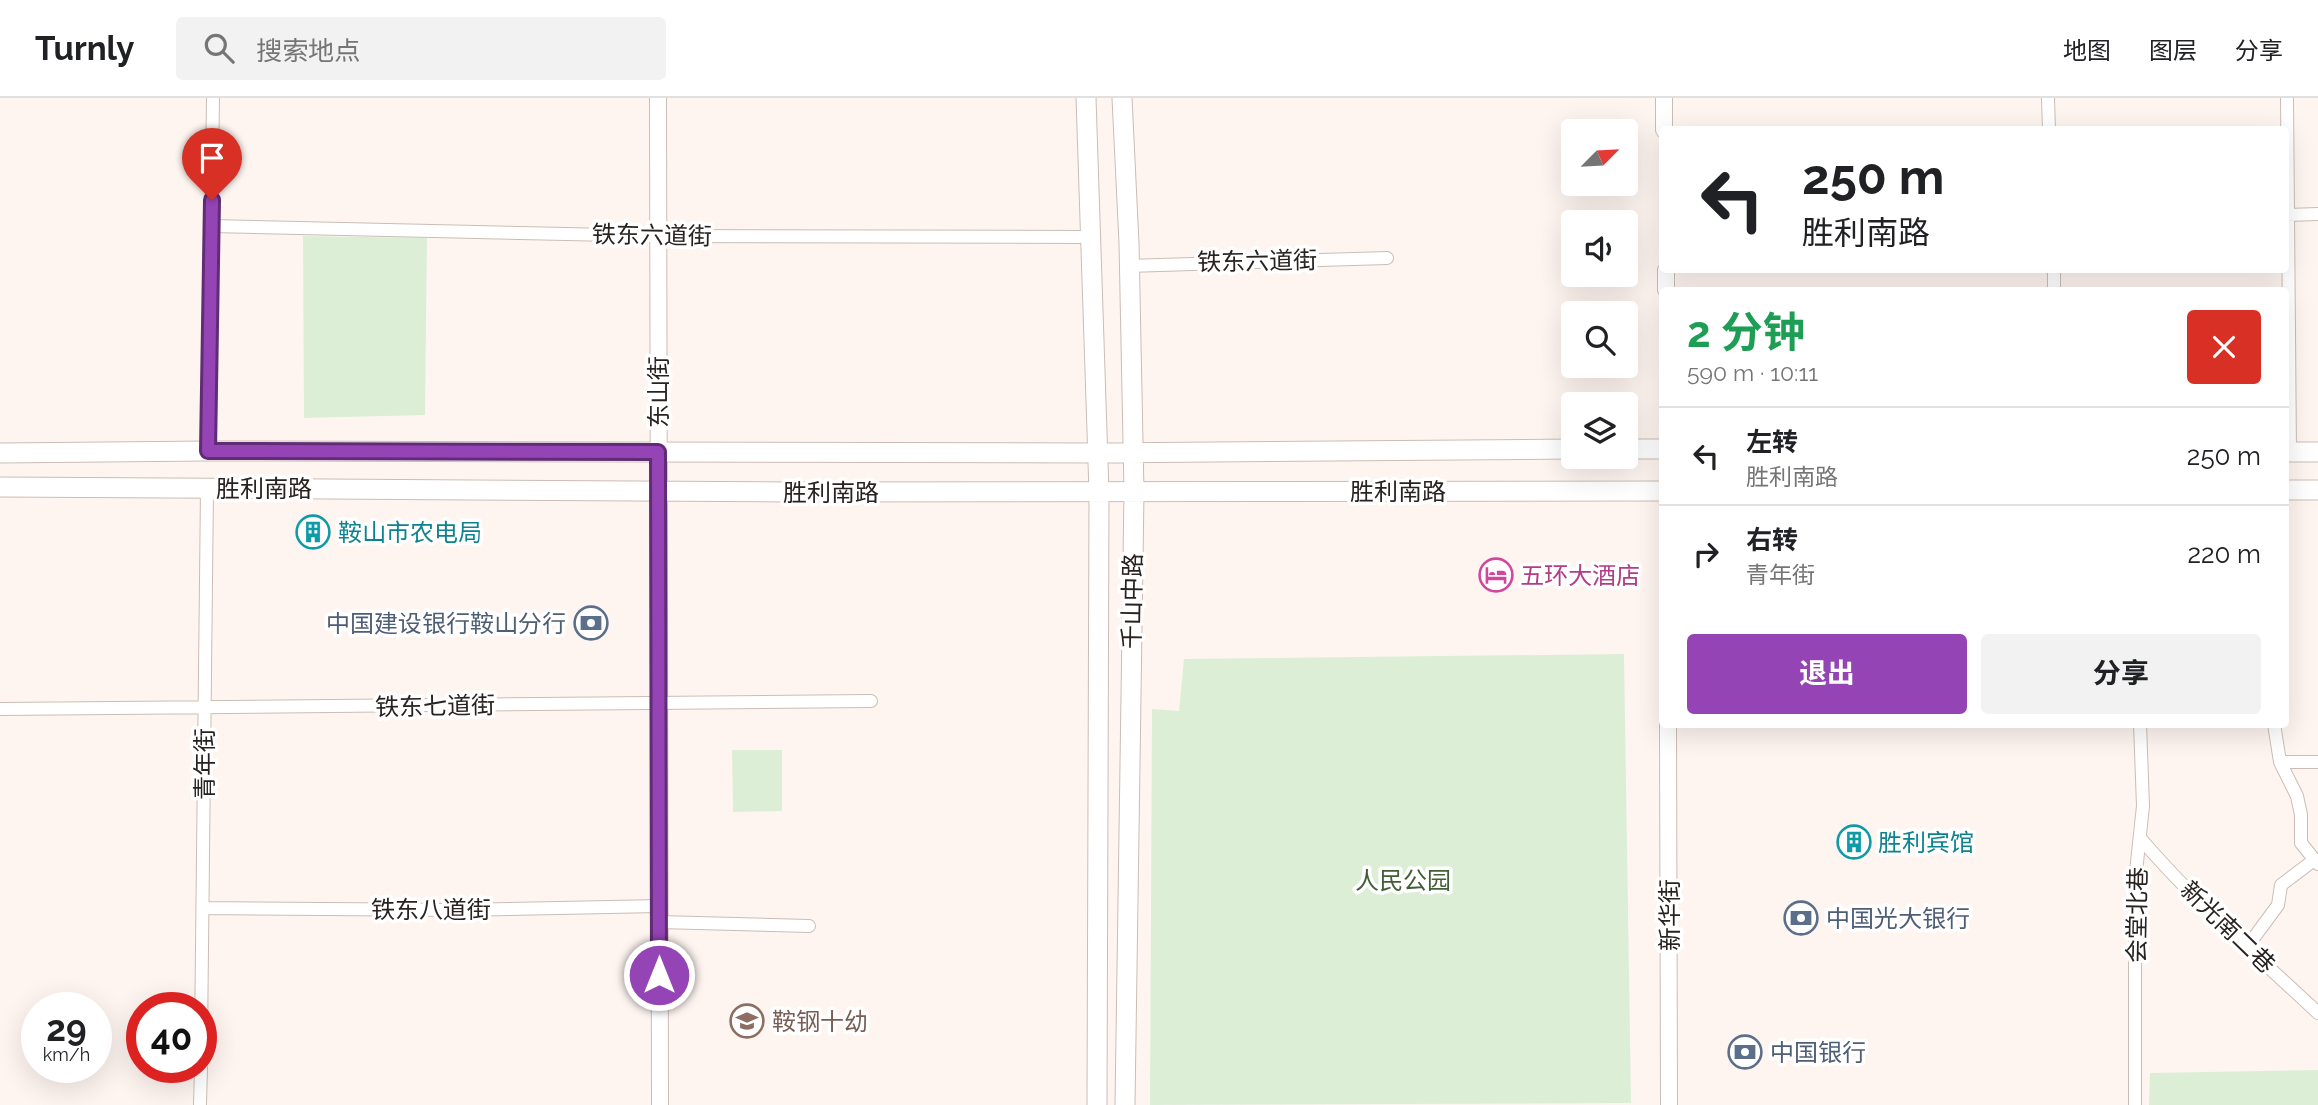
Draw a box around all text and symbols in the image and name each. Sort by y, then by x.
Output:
search box [176,17,666,80]
text: Turnly [35,29,134,68]
icon: search [200,29,238,67]
text: 搜索地点 [256,36,360,66]
text: 地图 [2063,36,2111,65]
text: 图层 [2149,36,2197,65]
text: 分享 [2235,36,2283,65]
north arrow [1561,119,1638,196]
map controls [1561,119,1638,469]
pin [182,128,242,200]
icon: arrive [193,139,231,177]
text: 250 m [1802,148,1944,205]
icon: left [1687,154,1778,245]
button: sound [1561,210,1638,287]
text: 胜利南路 [1802,214,1930,251]
street label: 铁东六道街 [592,219,712,251]
street label: 铁东六道街 [1197,245,1317,277]
button: search [1561,301,1638,378]
text: 2 分钟 [1687,308,1805,357]
button: close [2187,310,2261,384]
street label: 东山街 [644,356,673,428]
text: 590 m · 10:11 [1687,359,1818,386]
button: layers [1561,392,1638,469]
text: 左转 [1746,427,1798,457]
icon: left [1687,437,1725,475]
text: 250 m [2187,441,2261,471]
text: 胜利南路 [1746,463,1838,490]
street label: 胜利南路 [216,474,312,503]
street label: 胜利南路 [1350,477,1446,506]
street label: 胜利南路 [783,478,879,507]
building icon: 鞍山市农电局 [294,513,332,551]
place label: 鞍山市农电局 [338,518,482,547]
text: 右转 [1746,525,1798,555]
icon: right [1687,535,1725,573]
text: 220 m [2187,539,2261,569]
street label: 千山中路 [1117,553,1147,649]
hotel icon: 五环大酒店 [1477,556,1515,594]
place label: 五环大酒店 [1520,561,1640,590]
text: 青年街 [1746,561,1815,588]
bank icon: 中国建设银行鞍山分行 [572,604,610,642]
place label: 中国建设银行鞍山分行 [326,609,566,638]
button: 退出 [1687,634,1967,714]
button: 分享 [1981,634,2261,714]
street label: 铁东七道街 [375,690,495,722]
street label: 青年街 [190,728,219,800]
building icon: 胜利宾馆 [1835,823,1873,861]
place label: 胜利宾馆 [1878,828,1974,857]
park label: 人民公园 [1355,866,1451,895]
street label: 会堂北巷 [2122,867,2152,963]
street label: 新光南二巷 [2175,875,2281,979]
street label: 新华街 [1655,879,1684,951]
street label: 铁东八道街 [371,895,491,924]
bank icon: 中国光大银行 [1782,899,1820,937]
place label: 中国光大银行 [1826,904,1970,933]
position arrow [622,938,696,1012]
speed limit sign: 40 [126,992,217,1083]
school or university icon: 鞍钢十幼 [728,1002,766,1040]
place label: 鞍钢十幼 [772,1007,868,1036]
text: 29 [46,1008,87,1049]
bank icon: 中国银行 [1726,1033,1764,1071]
place label: 中国银行 [1770,1038,1866,1067]
text: km/h [43,1044,90,1065]

